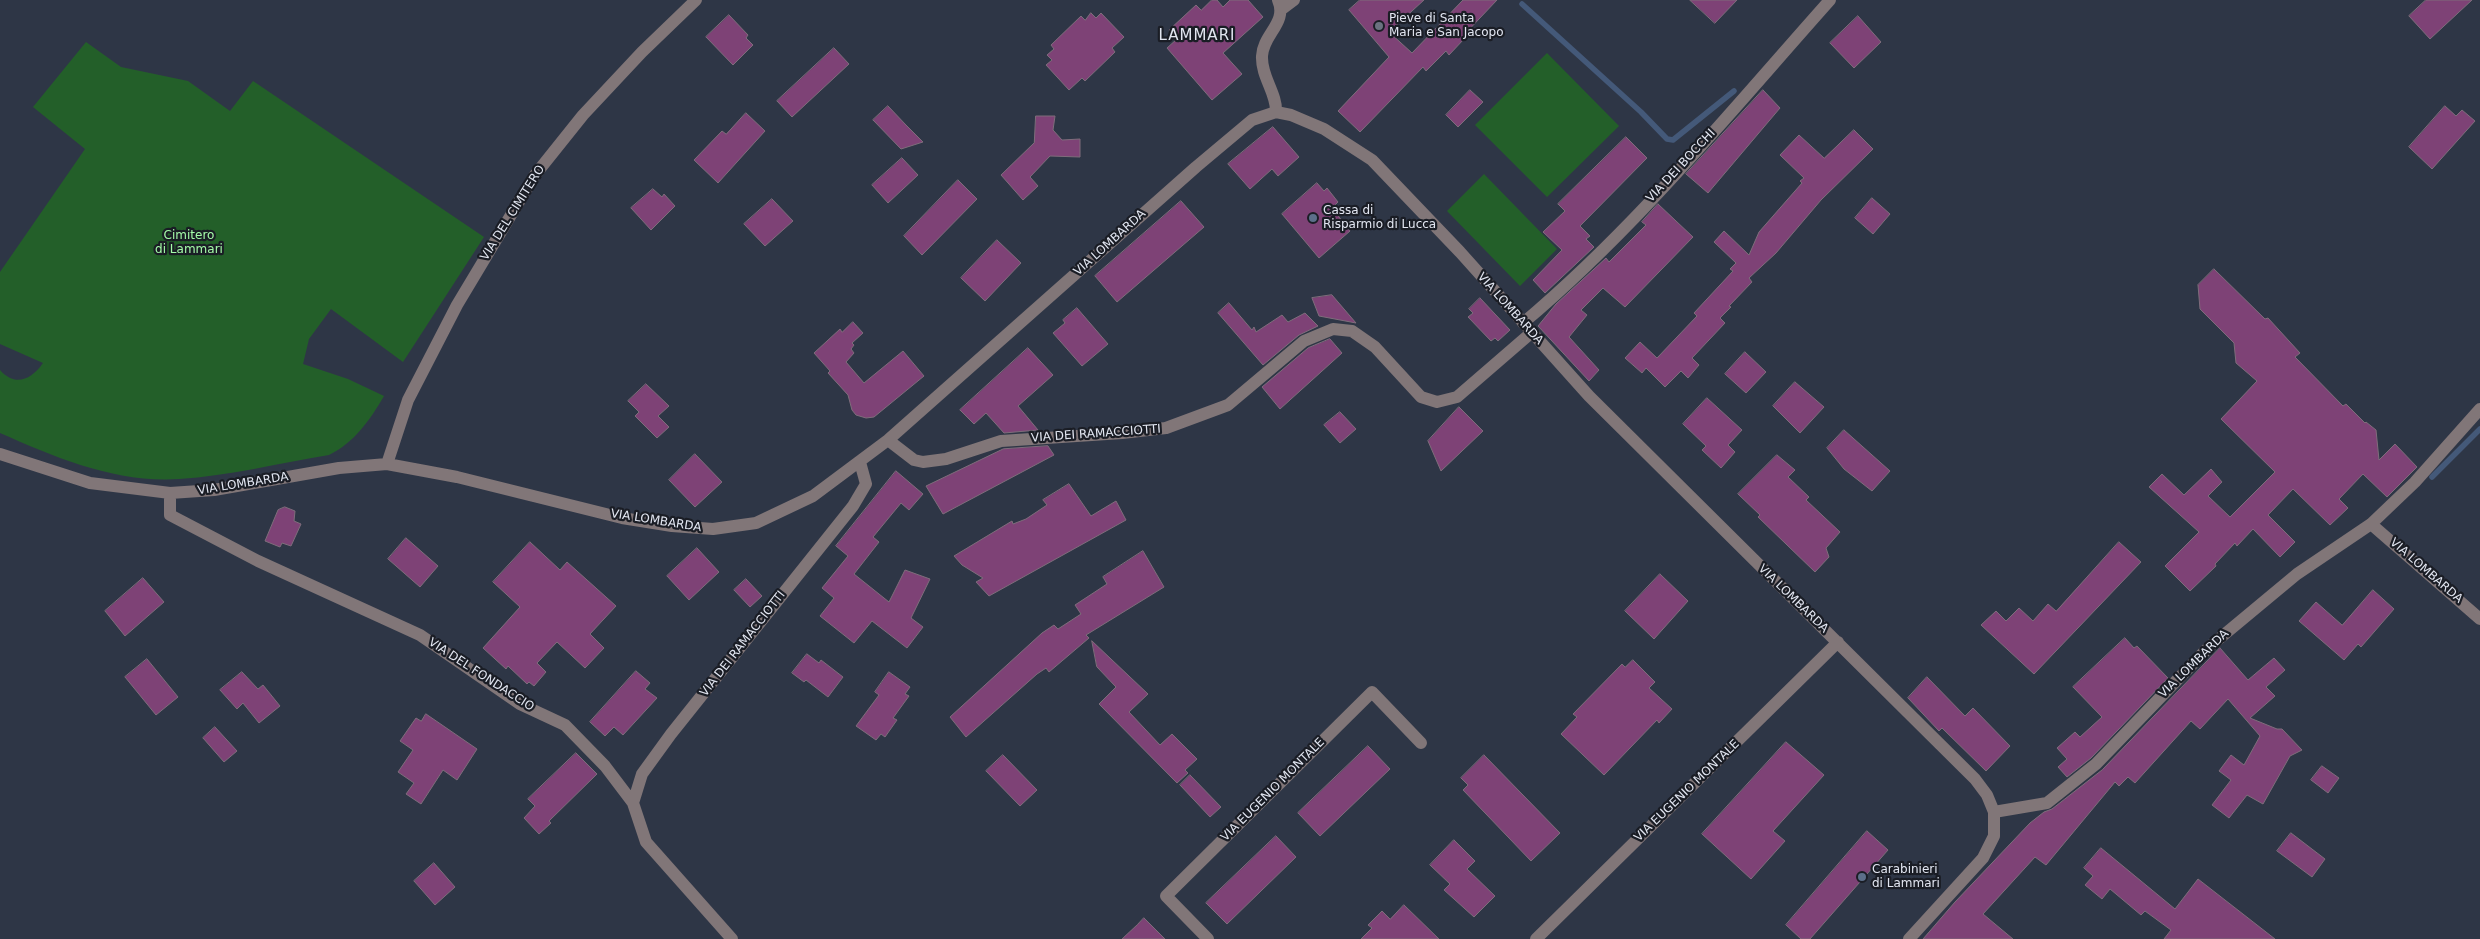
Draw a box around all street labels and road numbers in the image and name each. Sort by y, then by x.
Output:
street label: VIA DEI BOCCHI [1643,126,1719,206]
street label: VIA DEL CIMITERO [478,163,548,263]
street label: VIA LOMBARDA [1071,207,1149,279]
street label: VIA LOMBARDA [1474,270,1546,348]
street label: VIA DEI RAMACCIOTTI [1031,422,1161,446]
street label: VIA LOMBARDA [197,470,289,498]
street label: VIA LOMBARDA [610,507,702,535]
street label: VIA LOMBARDA [2387,535,2465,607]
street label: VIA LOMBARDA [1755,562,1831,636]
street label: VIA DEI RAMACCIOTTI [697,588,789,700]
street label: VIA LOMBARDA [2156,627,2232,701]
street label: VIA DEL FONDACCIO [425,635,537,715]
street label: VIA EUGENIO MONTALE [1218,735,1328,845]
street label: VIA EUGENIO MONTALE [1631,737,1743,845]

